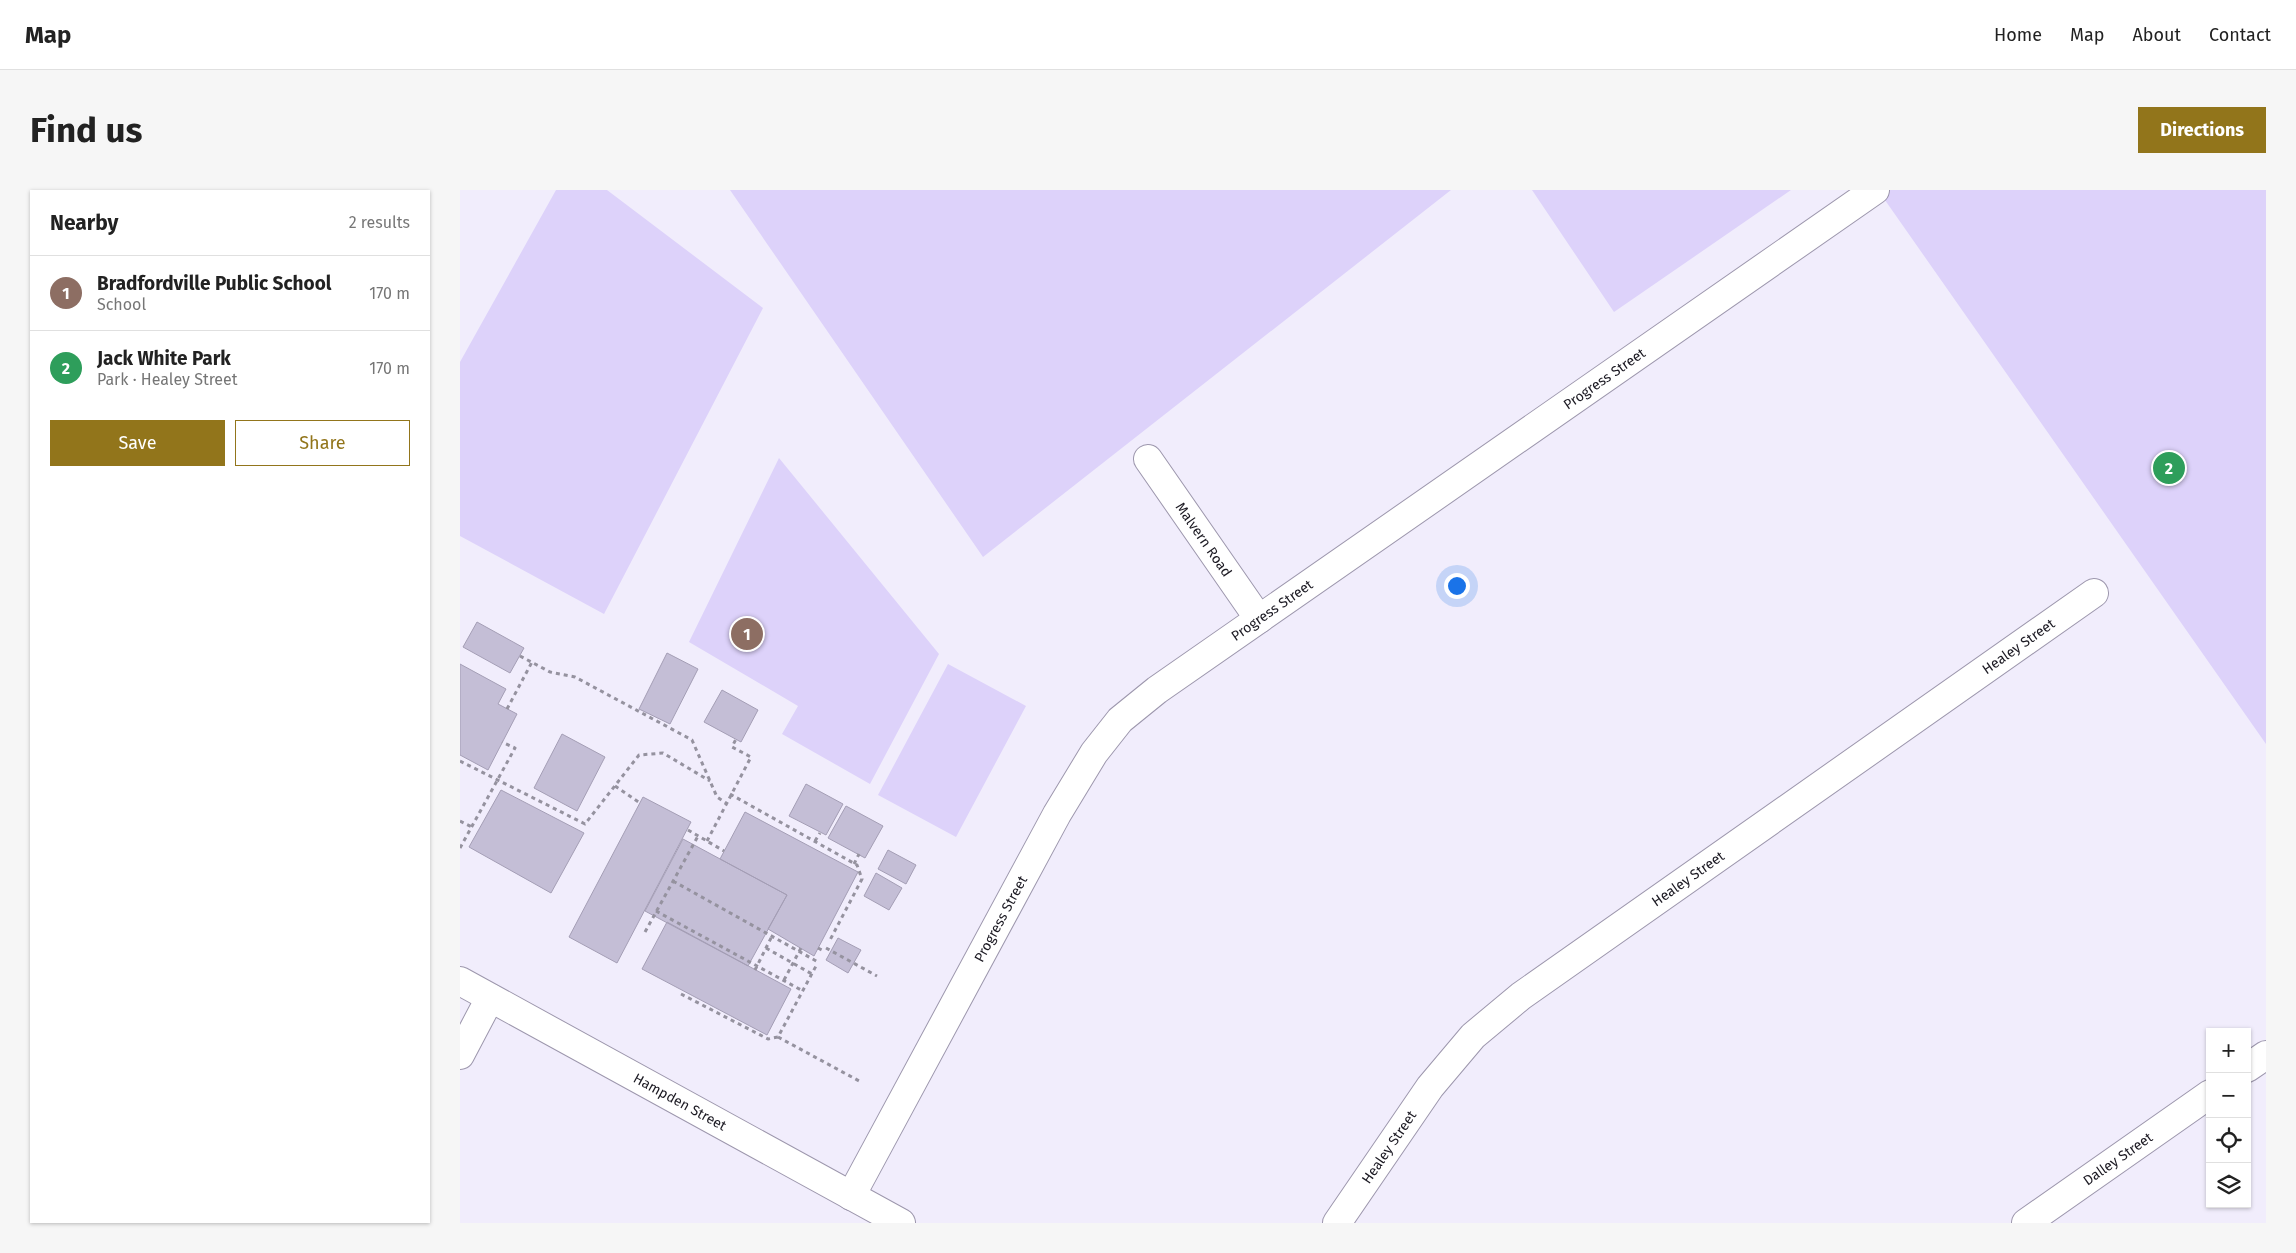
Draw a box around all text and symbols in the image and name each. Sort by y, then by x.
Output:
text: Map [25,21,71,49]
text: Home [1994,24,2042,46]
text: Map [2070,24,2104,46]
text: About [2132,24,2181,46]
text: Contact [2209,24,2271,46]
button: Directions [2138,107,2266,153]
text: Find us [30,109,142,151]
text: Nearby [50,210,118,236]
text: 2 results [349,213,410,232]
text: Bradfordville Public School [97,272,331,295]
text: 1 [62,284,70,303]
text: 170 m [369,284,410,303]
text: School [97,295,146,314]
street label: Progress Street [1560,344,1649,413]
text: Jack White Park [97,347,231,370]
text: 2 [62,359,70,378]
text: 170 m [369,359,410,378]
text: Park · Healey Street [97,370,238,389]
button: Save [50,420,225,466]
button: Share [235,420,410,466]
pin: 2 [2153,449,2185,487]
street label: Malvern Road [1172,499,1235,580]
your location [1444,573,1470,599]
street label: Progress Street [1228,575,1317,644]
street label: Healey Street [1979,614,2059,678]
pin: 1 [731,615,763,653]
street label: Healey Street [1648,847,1728,910]
street label: Progress Street [970,872,1031,965]
map controls [2206,1028,2251,1208]
button: + [2206,1028,2251,1073]
street label: Hampden Street [631,1069,730,1135]
button: − [2206,1073,2251,1118]
street label: Healey Street [1358,1106,1420,1187]
button: locate [2206,1118,2251,1163]
street label: Dalley Street [2080,1128,2156,1189]
button: layers [2206,1163,2251,1208]

